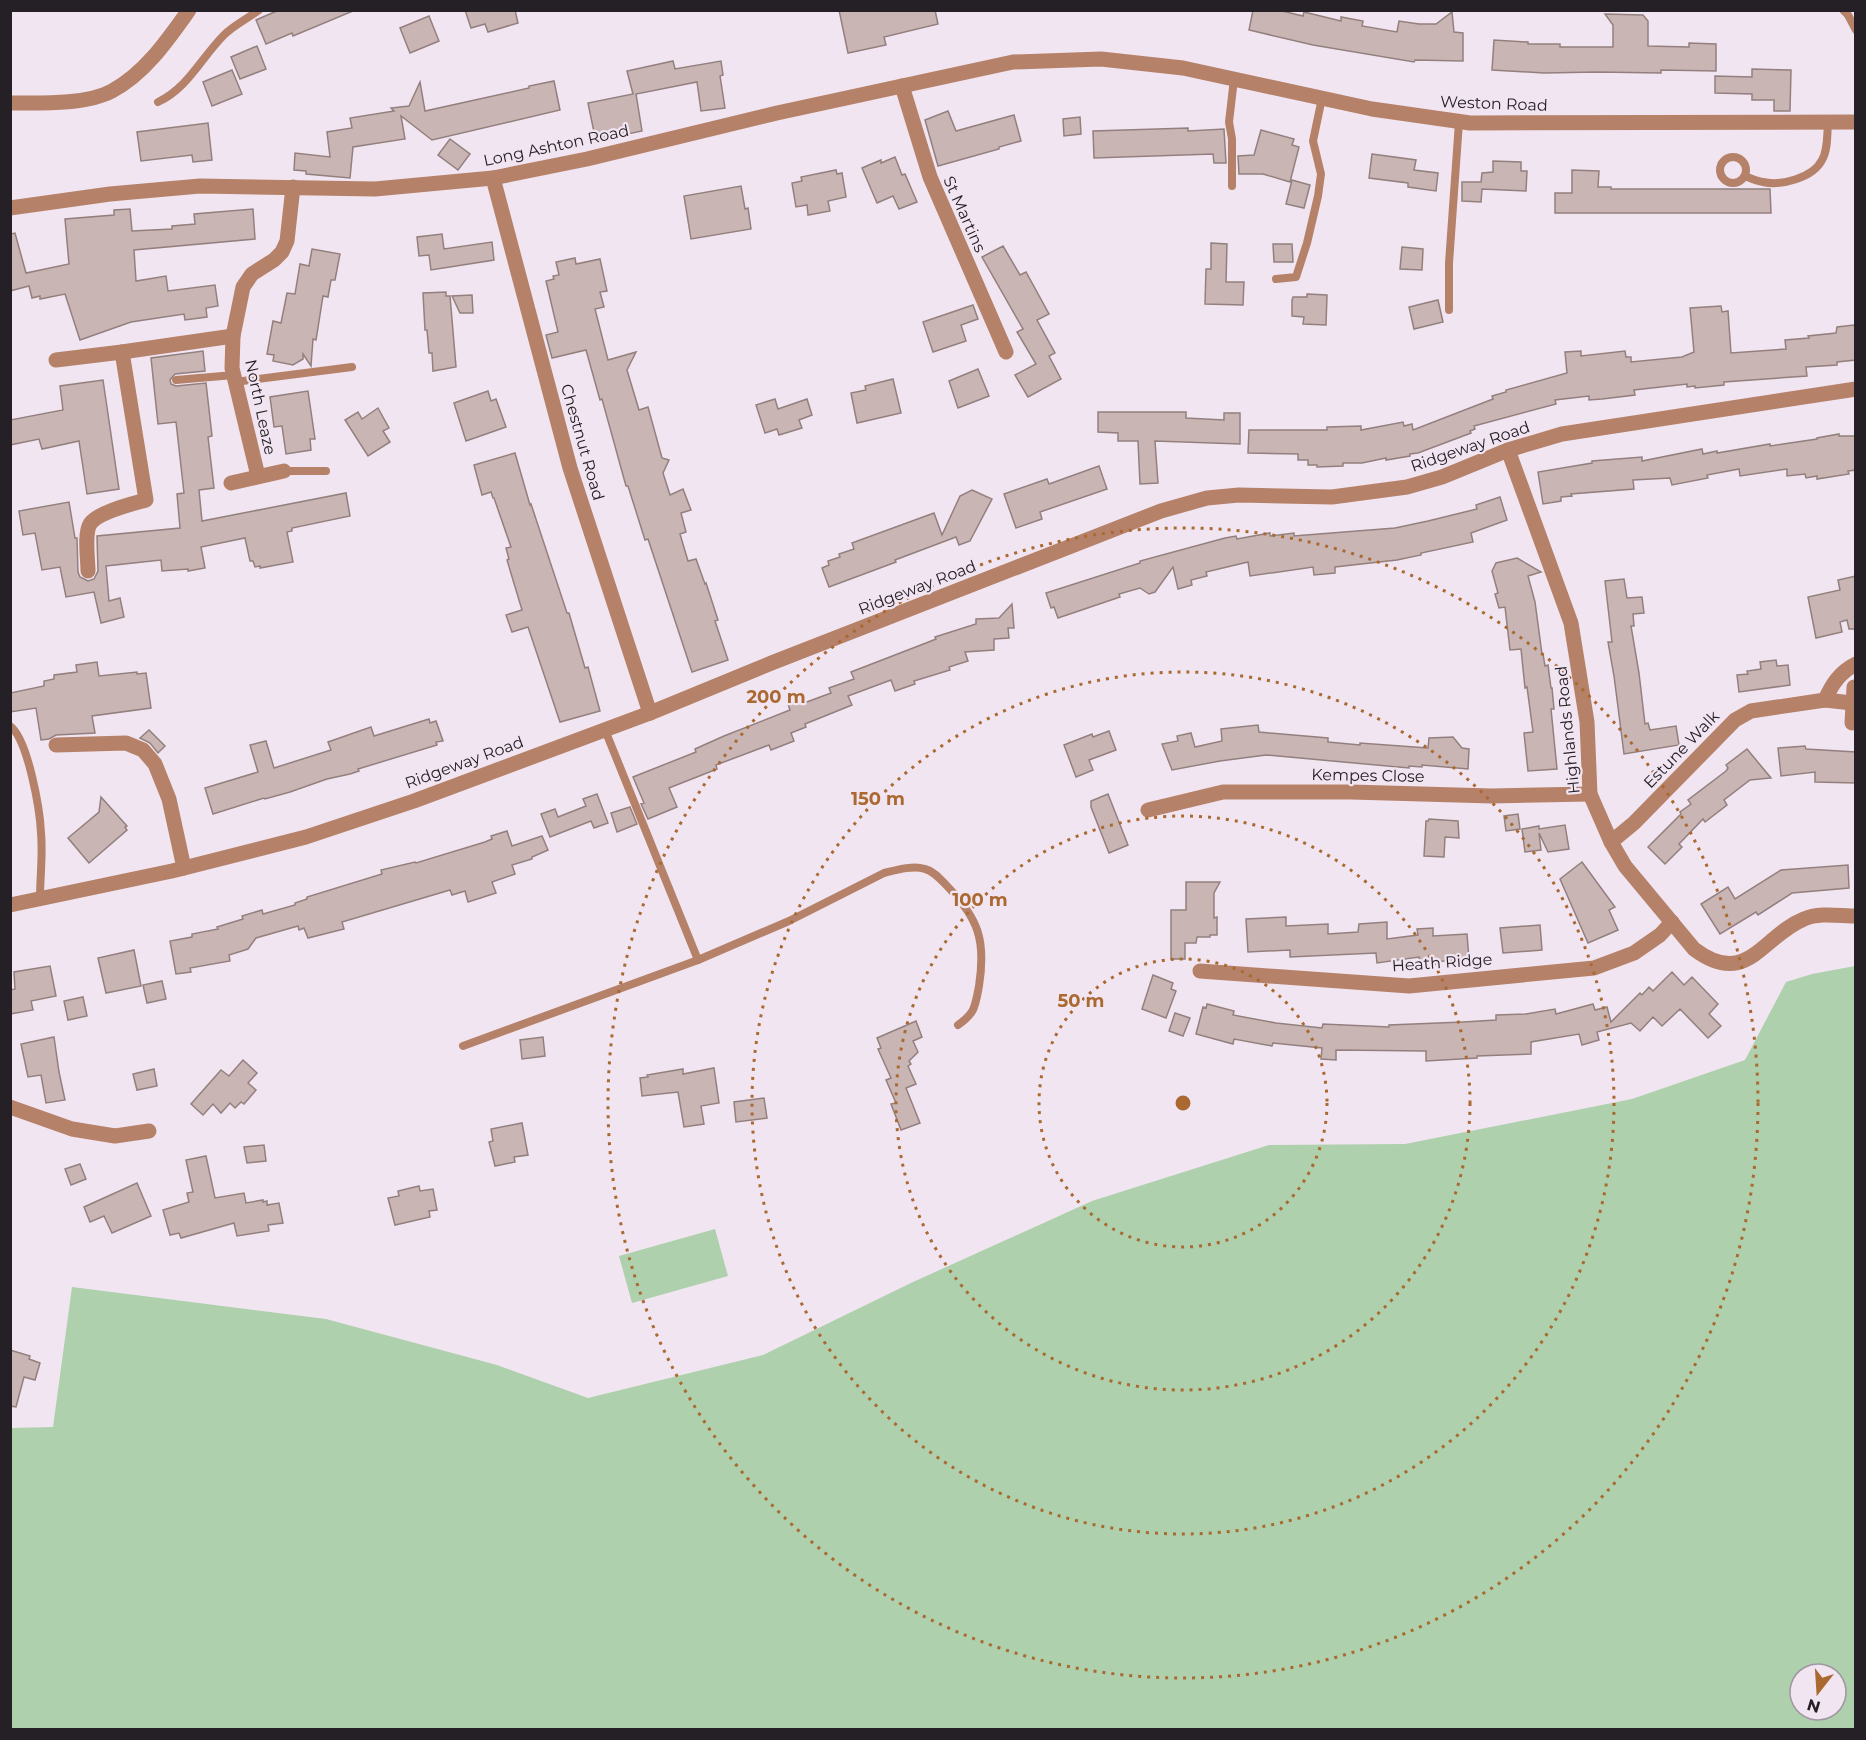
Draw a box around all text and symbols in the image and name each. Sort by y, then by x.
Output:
street label: Weston Road [1440,92,1548,115]
street label: Long Ashton Road [482,121,631,170]
street label: St Martins [939,173,990,255]
street label: North Leaze [241,358,280,457]
street label: Chestnut Road [557,382,608,503]
street label: Ridgeway Road [1408,417,1532,476]
street label: Ridgeway Road [856,556,979,619]
street label: Highlands Road [1551,665,1584,795]
text: 200 m [746,686,806,708]
street label: Estune Walk [1640,706,1723,792]
street label: Ridgeway Road [402,732,526,793]
street label: Kempes Close [1311,765,1425,786]
text: 150 m [851,788,905,810]
text: 100 m [952,889,1008,911]
street label: Heath Ridge [1391,950,1493,975]
text: 50 m [1058,990,1104,1012]
centre of rings [1173,1093,1193,1113]
north arrow [1788,1662,1848,1722]
text: N [1805,1695,1823,1717]

